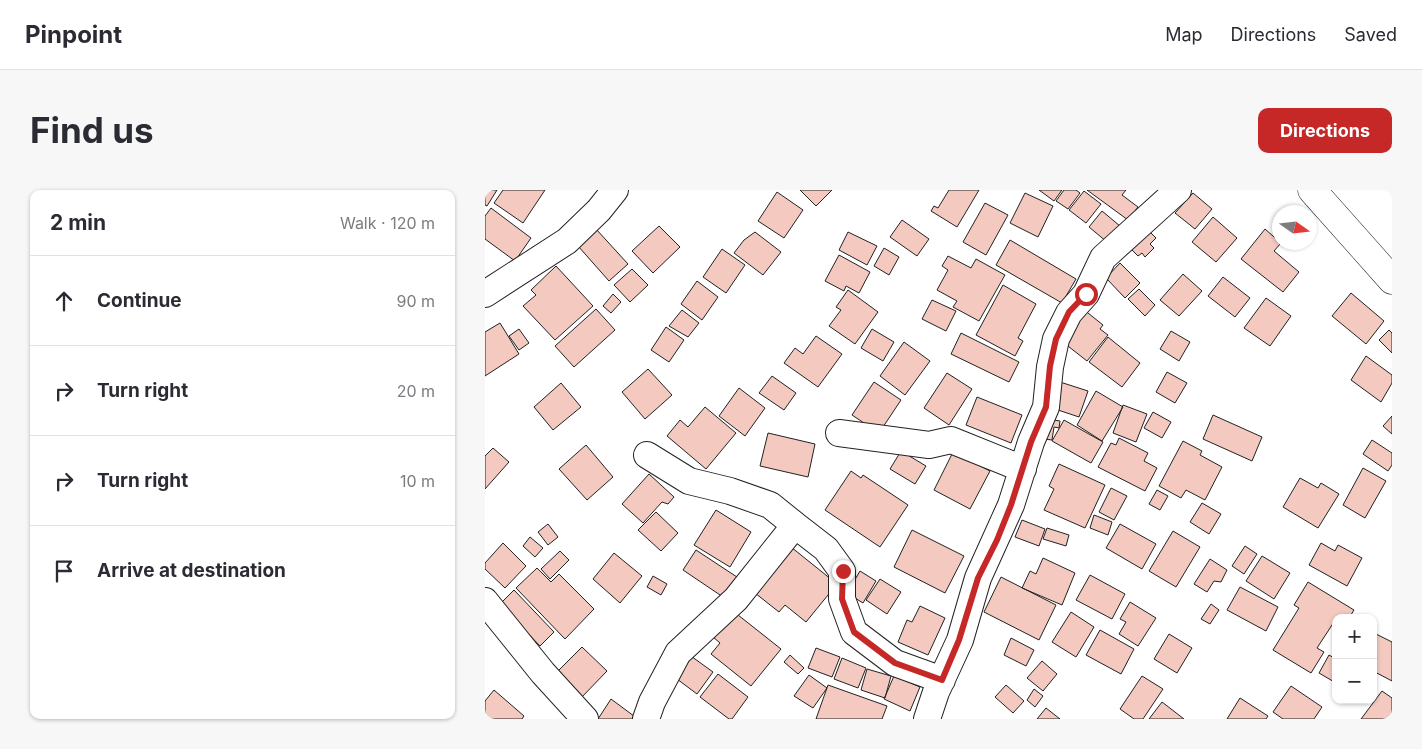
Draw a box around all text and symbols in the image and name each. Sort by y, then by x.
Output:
text: Pinpoint [25,20,122,49]
text: Map [1165,24,1203,45]
text: Directions [1231,24,1316,45]
text: Saved [1344,24,1397,45]
button: Directions [1258,108,1392,153]
text: Find us [30,109,154,151]
north arrow [1272,205,1317,250]
text: 2 min [50,210,106,235]
text: Walk · 120 m [340,213,435,233]
route start [1075,283,1098,306]
icon: ahead [50,287,78,315]
text: Continue [97,289,182,312]
text: 90 m [396,291,435,311]
icon: right [50,377,78,405]
text: Turn right [97,379,188,402]
text: 20 m [397,381,435,401]
icon: right [50,467,78,495]
text: Turn right [97,469,188,492]
text: 10 m [400,471,435,491]
icon: arrive [50,557,78,585]
text: Arrive at destination [97,559,286,582]
route end [832,560,855,583]
map controls [1332,614,1377,704]
button: + [1332,614,1377,659]
button: − [1332,659,1377,704]

